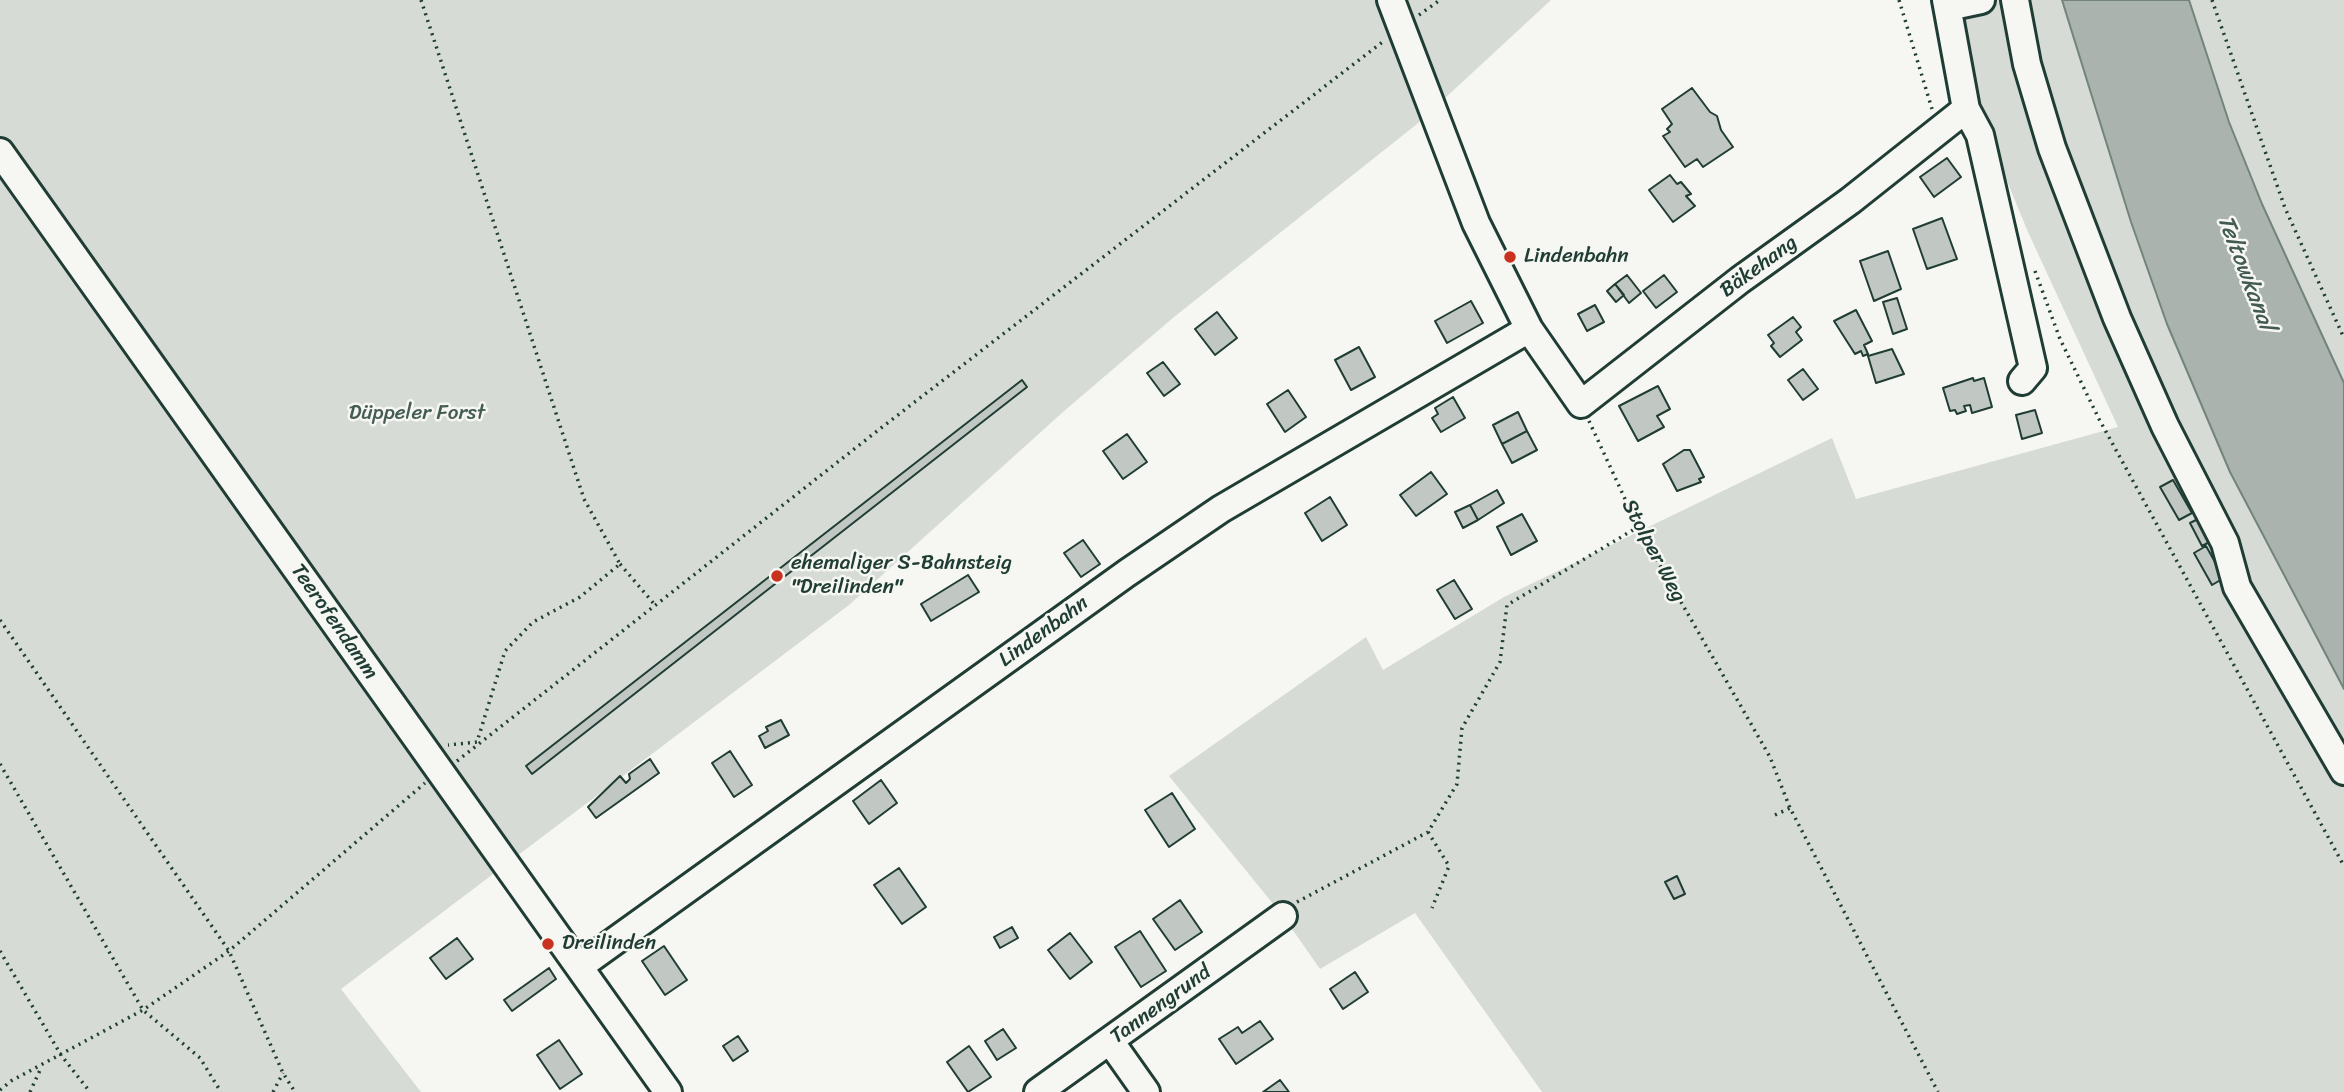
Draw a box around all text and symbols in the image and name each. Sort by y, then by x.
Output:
water label: Teltowkanal [2210,212,2280,334]
street label: Bäkehang [1715,231,1803,303]
place label: Lindenbahn [1524,244,1629,270]
marker: Lindenbahn [1502,249,1518,265]
park label: Düppeler Forst [349,401,485,427]
street label: Stolper Weg [1615,495,1691,607]
place label: ehemaliger S-Bahnsteig "Dreilinden" [791,551,1012,601]
street label: Teerofendamm [285,559,383,685]
marker: ehemaliger S-Bahnsteig "Dreilinden" [769,568,785,584]
street label: Lindenbahn [994,591,1094,673]
place label: Dreilinden [562,931,656,957]
marker: Dreilinden [540,936,556,952]
street label: Tannengrund [1106,960,1216,1050]

